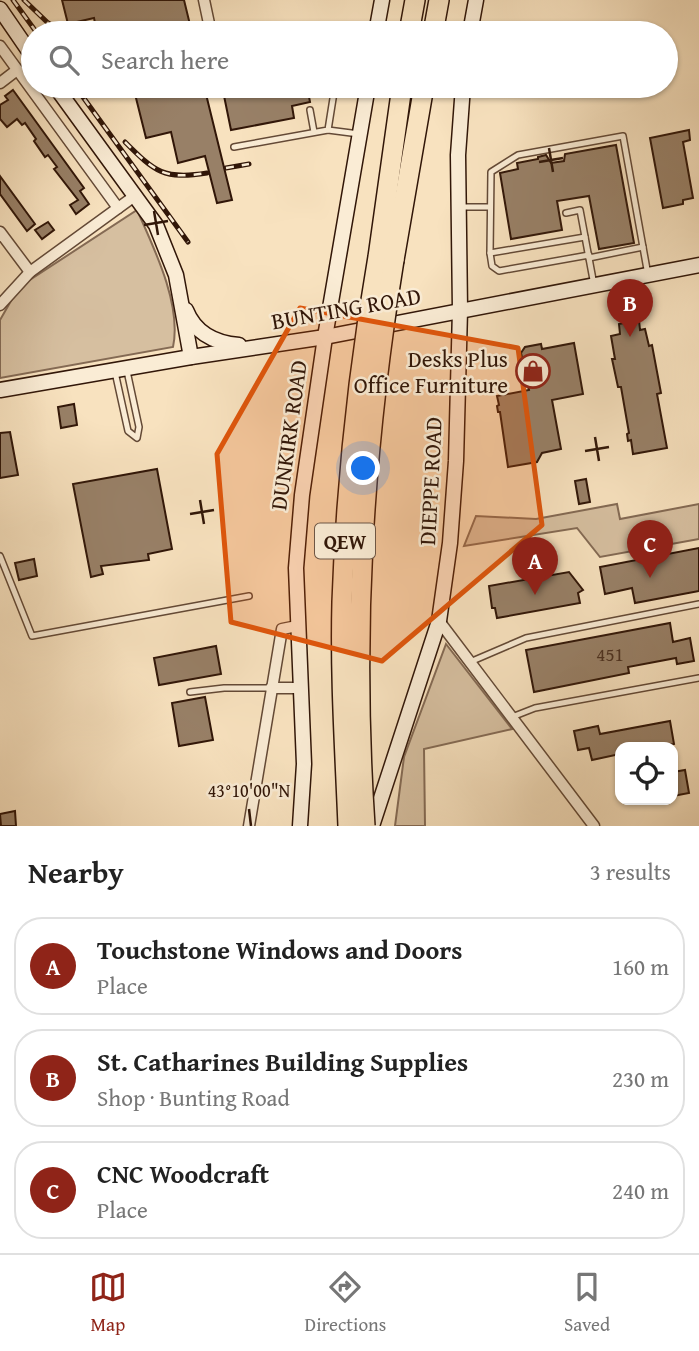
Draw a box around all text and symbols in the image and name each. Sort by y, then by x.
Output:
search box [21,21,678,98]
text: Search here [101,40,229,79]
icon: search [45,41,83,79]
street label: BUNTING ROAD [269,279,423,337]
pin: B [607,279,653,337]
place label: Desks Plus Office Furniture [354,342,508,401]
shop icon: Desks Plus Office Furniture [514,352,552,390]
street label: DUNKIRK ROAD [261,358,315,512]
street label: DIEPPE ROAD [410,416,450,546]
your location [346,451,380,485]
pin: C [627,520,673,578]
road number: QEW [315,524,375,558]
pin: A [512,537,558,595]
house number: 451 [596,640,624,668]
map controls [615,742,678,805]
button: locate [615,742,678,805]
text: 43°10'00"N [208,777,291,804]
text: Nearby [28,850,124,894]
text: 3 results [590,855,671,888]
text: Touchstone Windows and Doors [97,930,462,969]
text: A [46,950,60,983]
text: 160 m [612,950,669,983]
text: Place [97,969,148,1002]
text: St. Catharines Building Supplies [97,1042,468,1081]
text: B [46,1062,60,1095]
text: 230 m [612,1062,669,1095]
text: Shop · Bunting Road [97,1081,290,1114]
text: CNC Woodcraft [97,1154,269,1193]
text: C [46,1174,60,1207]
text: 240 m [612,1174,669,1207]
text: Place [97,1193,148,1226]
tab: Map [89,1268,127,1338]
tab: Directions [305,1268,386,1338]
tab: Saved [564,1268,610,1338]

